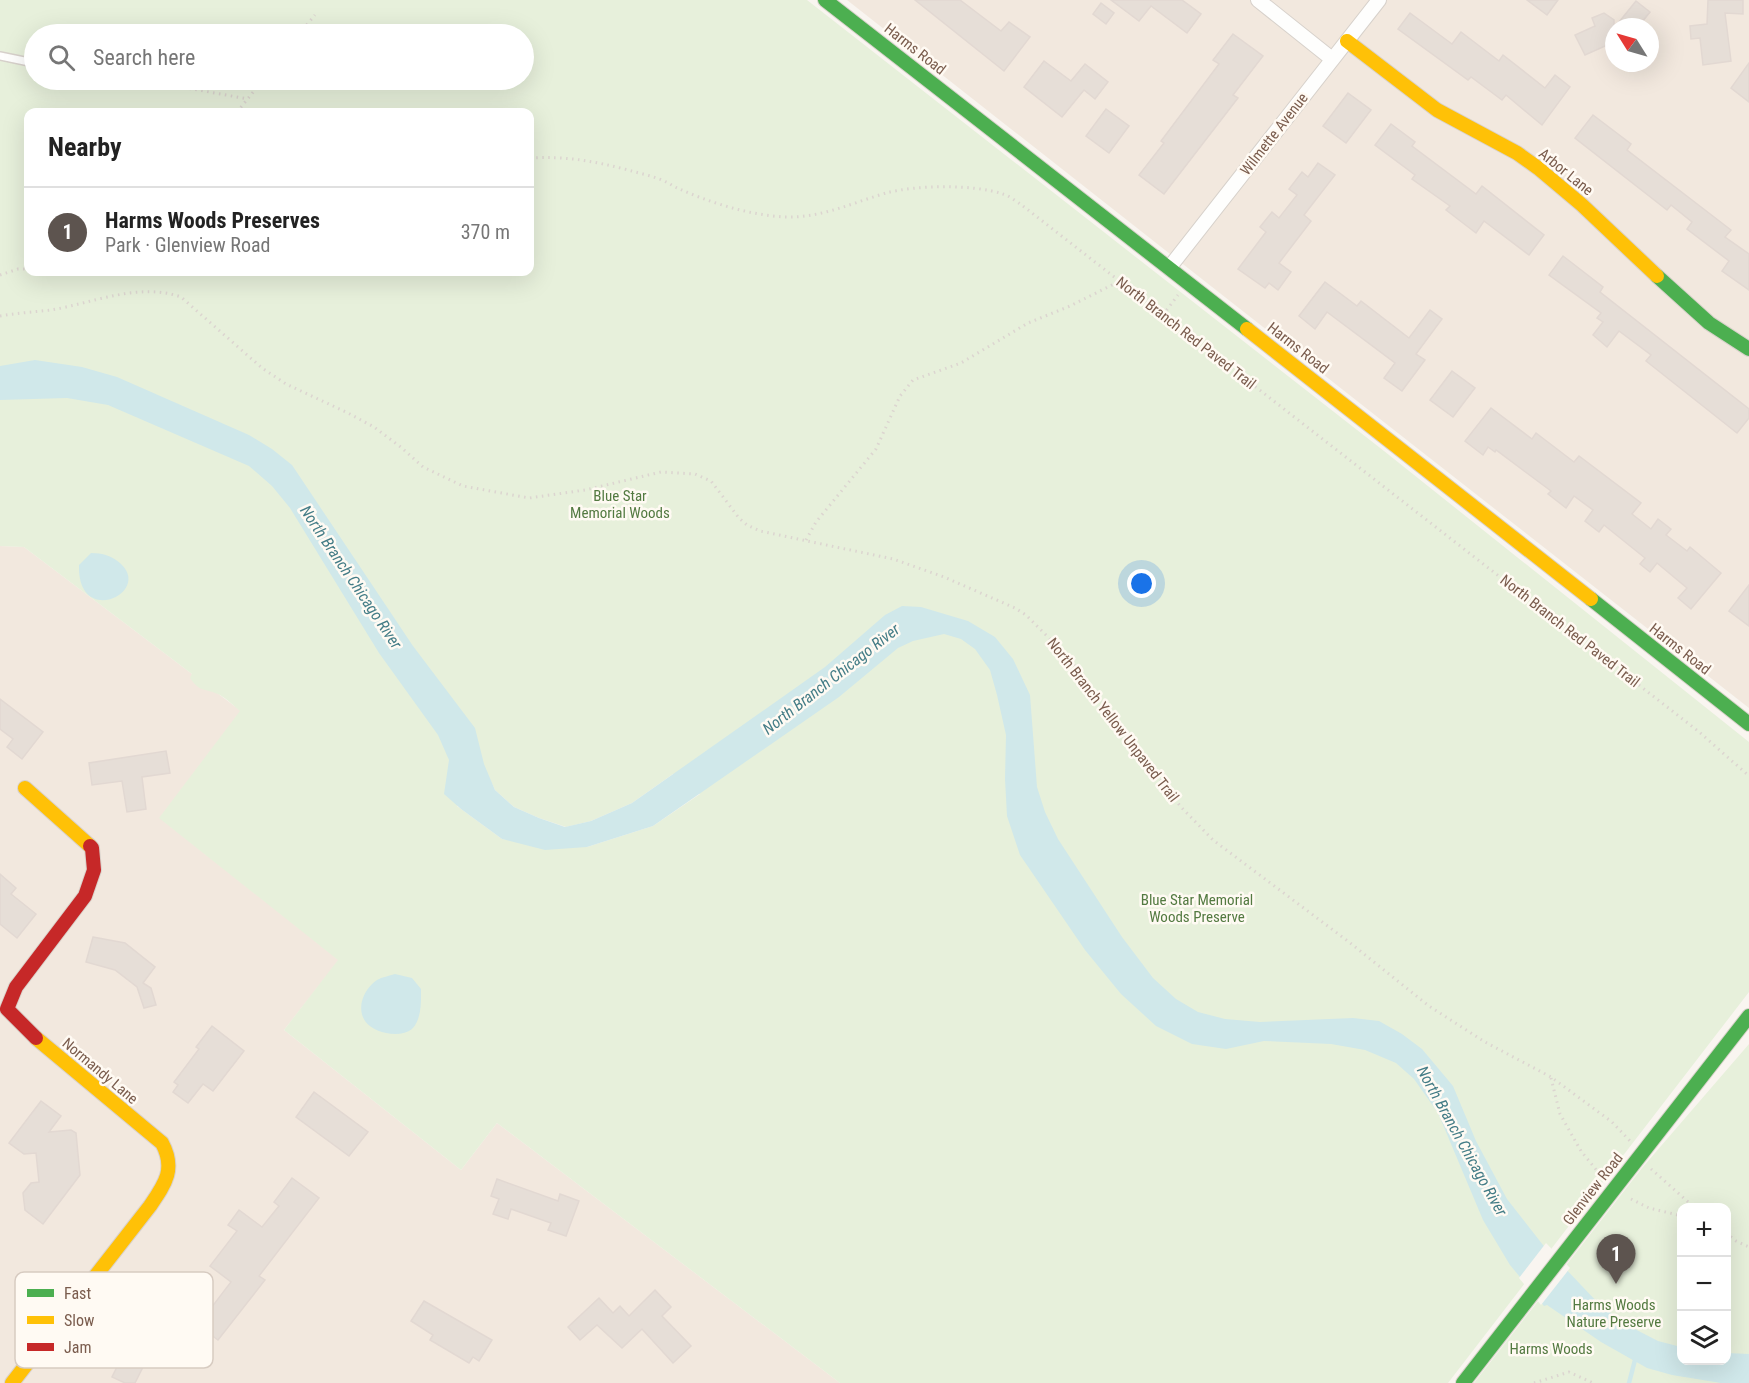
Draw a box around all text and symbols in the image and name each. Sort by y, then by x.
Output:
north arrow [1605,18,1659,72]
street label: Harms Road [881,20,949,78]
search box [24,24,534,90]
icon: search [45,41,78,74]
text: Search here [93,45,195,70]
street label: Wilmette Avenue [1236,89,1312,179]
text: Nearby [48,132,122,162]
street label: Arbor Lane [1535,145,1597,199]
text: Harms Woods Preserves [105,208,320,233]
text: 1 [62,220,73,244]
text: 370 m [461,220,510,244]
text: Park · Glenview Road [105,233,270,257]
street label: North Branch Red Paved Trail [1113,273,1259,393]
street label: Harms Road [1264,319,1332,377]
park label: Blue Star Memorial Woods [570,487,670,522]
water label: North Branch Chicago River [296,502,407,653]
your location [1127,569,1156,598]
street label: North Branch Red Paved Trail [1497,571,1643,691]
water label: North Branch Chicago River [759,619,904,738]
street label: Harms Road [1646,620,1714,678]
street label: North Branch Yellow Unpaved Trail [1043,634,1183,806]
park label: Blue Star Memorial Woods Preserve [1141,891,1253,926]
street label: Normandy Lane [59,1034,141,1108]
water label: North Branch Chicago River [1413,1063,1512,1220]
street label: Glenview Road [1559,1149,1627,1229]
map controls [1677,1203,1731,1365]
button: + [1677,1203,1731,1257]
pin: 1 [1596,1234,1636,1284]
button: − [1677,1257,1731,1311]
legend [15,1272,213,1368]
text: Fast [64,1284,91,1303]
park label: Harms Woods Nature Preserve [1567,1296,1661,1331]
text: Slow [64,1311,94,1330]
button: layers [1677,1311,1731,1365]
text: Jam [64,1338,91,1357]
park label: Harms Woods [1509,1340,1593,1358]

